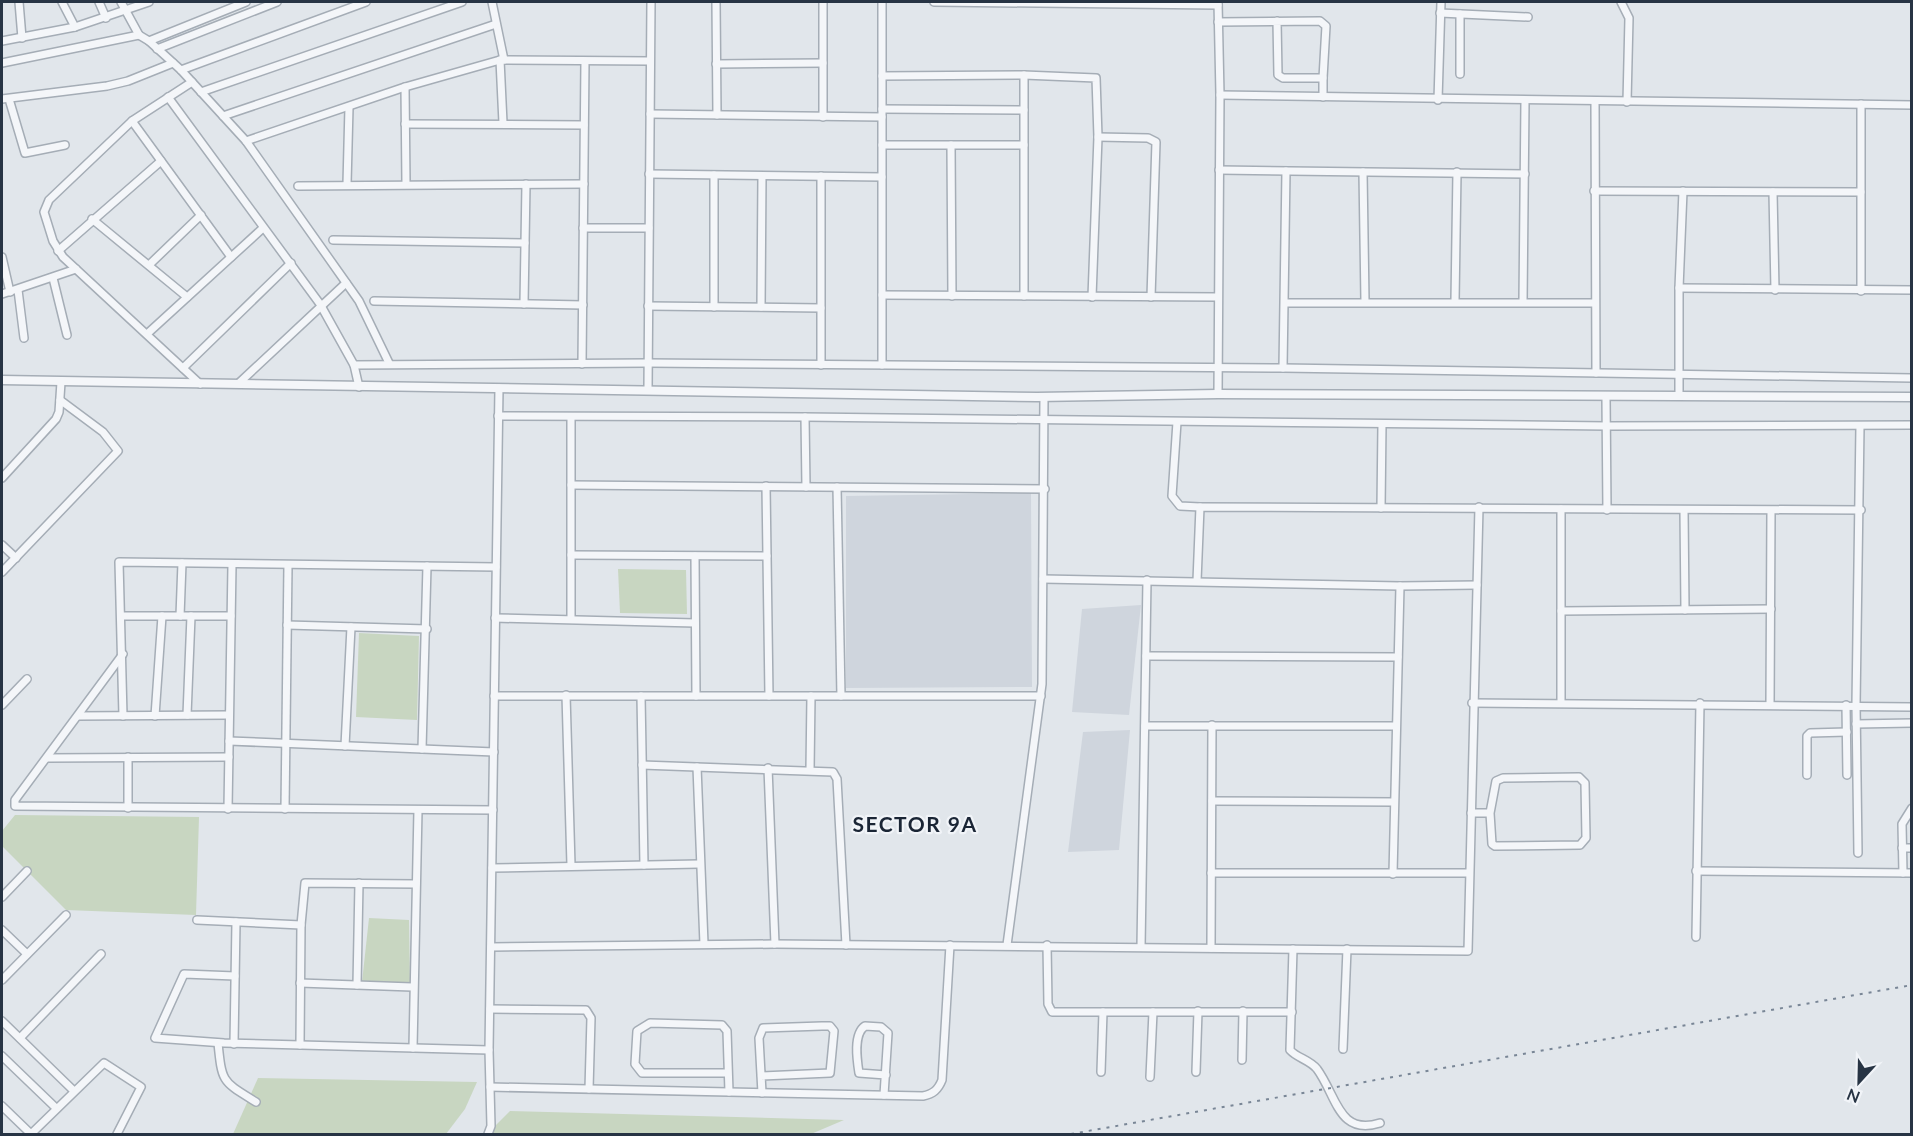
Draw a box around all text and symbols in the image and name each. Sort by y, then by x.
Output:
district label: SECTOR 9A [852,811,978,836]
north arrow [1829,1052,1889,1112]
text: N [1844,1085,1862,1107]

